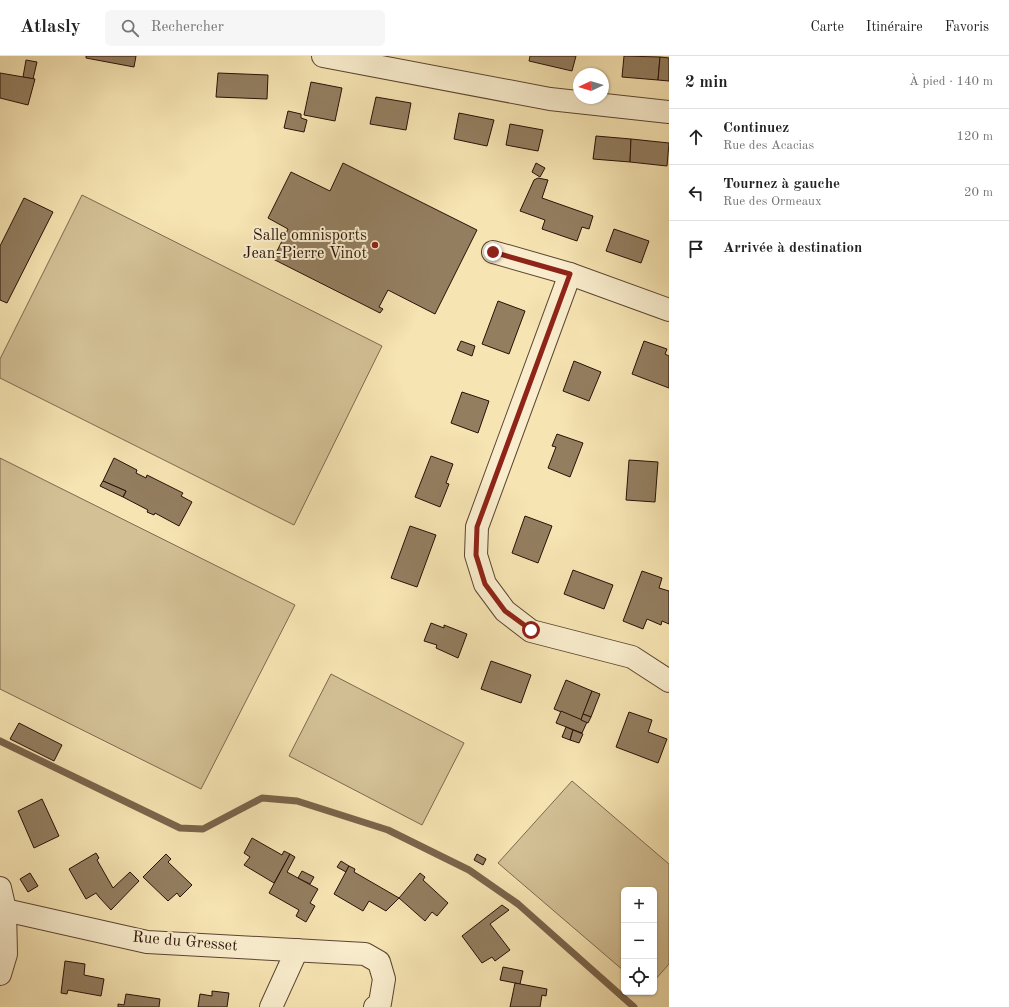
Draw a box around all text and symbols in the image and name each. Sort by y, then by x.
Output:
search box [105,10,385,46]
icon: search [119,17,141,39]
text: Atlasly [20,18,81,37]
text: Rechercher [151,20,224,35]
text: Carte [810,20,844,34]
text: Itinéraire [866,20,923,34]
text: Favoris [945,20,989,34]
north arrow [573,68,609,104]
text: 2 min [685,74,728,91]
text: À pied · 140 m [909,75,993,88]
text: Continuez [723,121,789,136]
icon: ahead [685,126,707,148]
text: 120 m [956,130,993,143]
text: Rue des Acacias [723,139,814,152]
text: Tournez à gauche [723,177,840,192]
icon: left [685,182,707,204]
text: 20 m [964,186,993,199]
text: Rue des Ormeaux [723,195,822,208]
place label: Salle omnisports Jean-Pierre Vinot [243,228,367,262]
icon: arrive [685,238,707,260]
marker: Salle omnisports Jean-Pierre Vinot [370,240,380,250]
text: Arrivée à destination [723,241,862,256]
route end [484,243,502,261]
route start [522,621,540,639]
map controls [621,887,657,995]
button: + [621,887,657,923]
button: − [621,923,657,959]
street label: Rue du Gresset [132,929,239,955]
button: locate [621,959,657,995]

